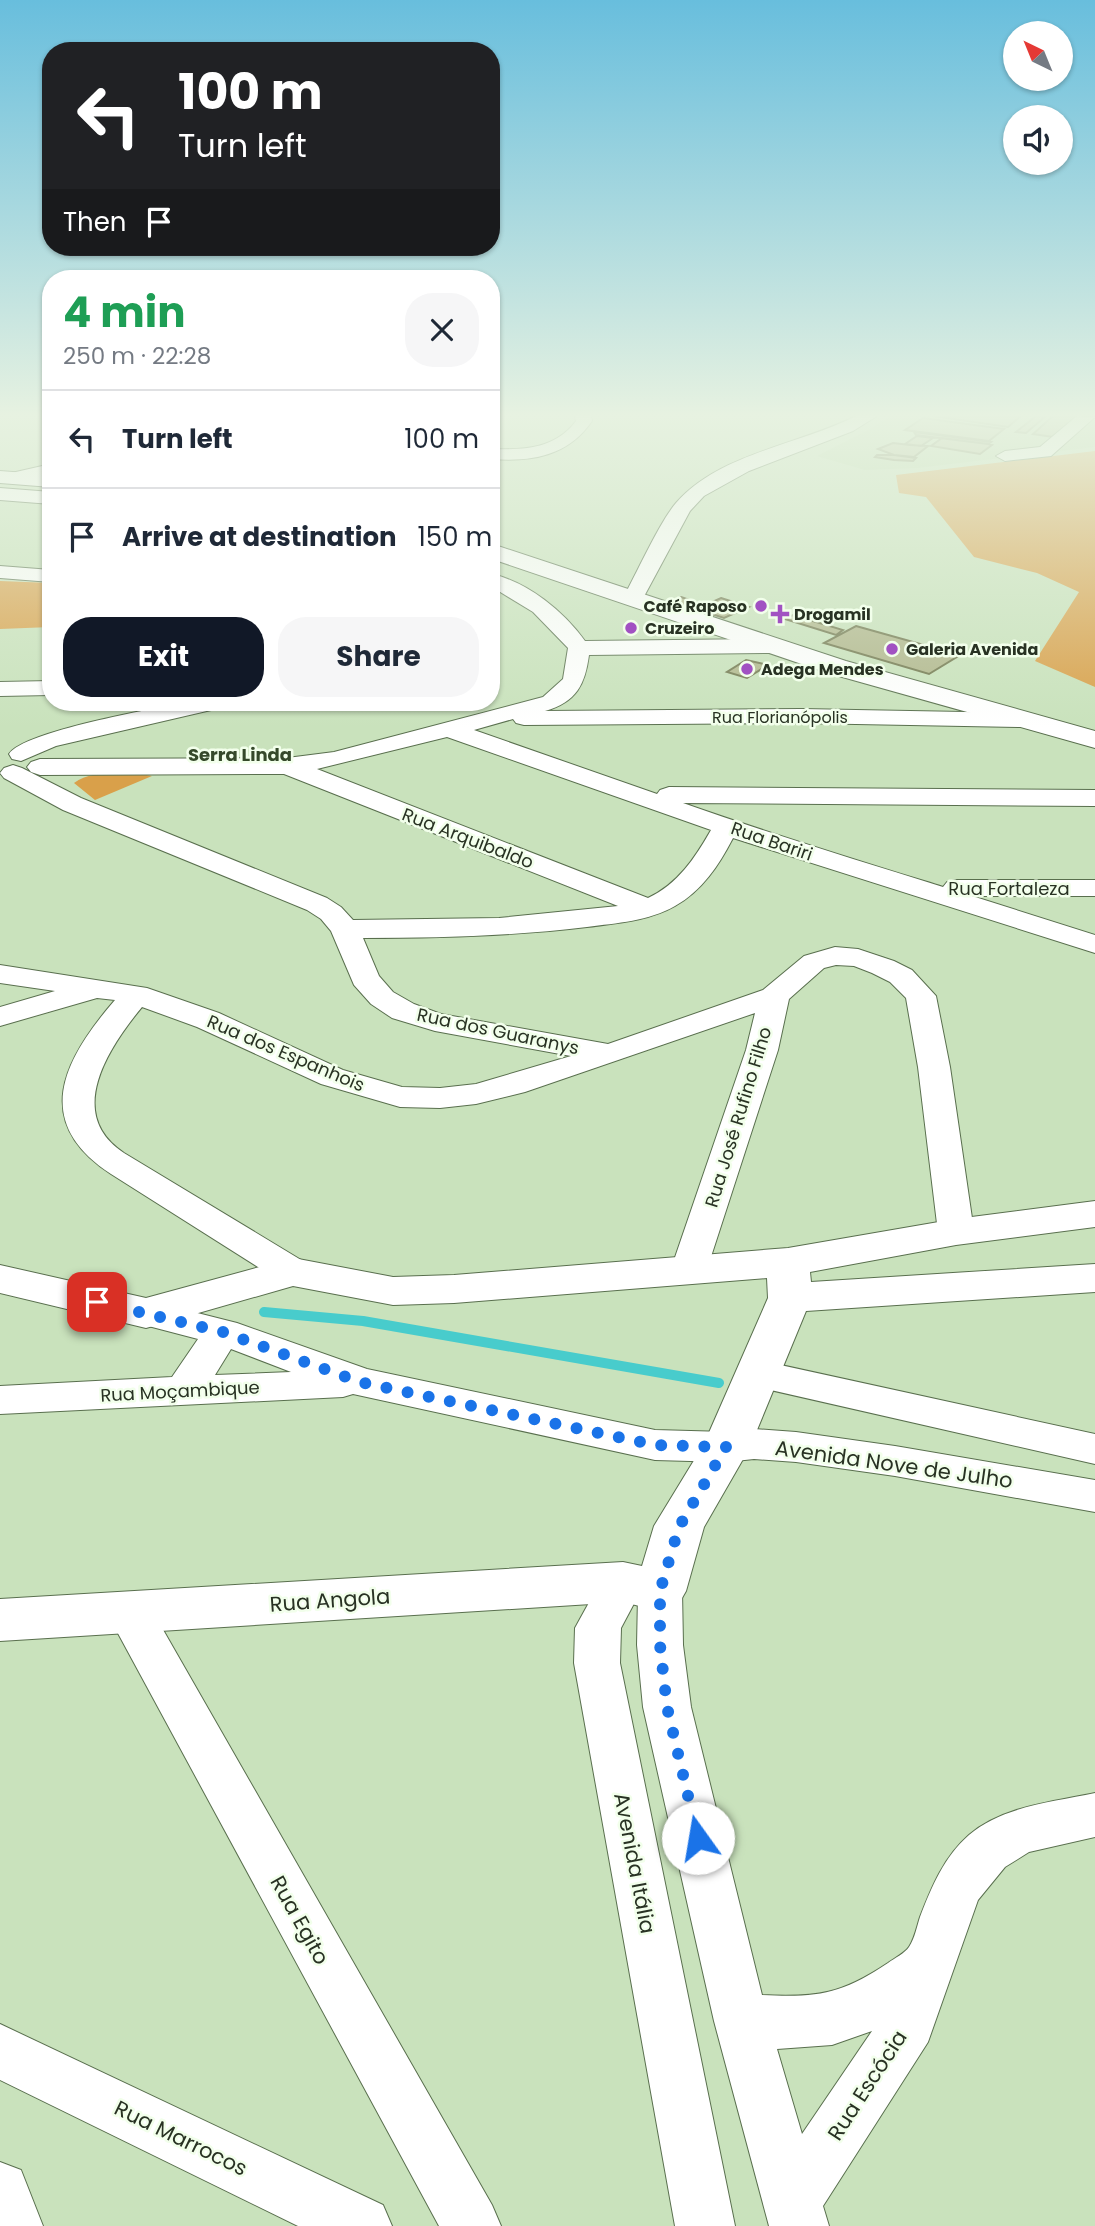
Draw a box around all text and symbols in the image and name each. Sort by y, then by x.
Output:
north arrow [1003,21,1073,91]
map controls [1003,21,1073,175]
text: 100 m [178,58,323,126]
icon: left [63,70,154,161]
button: sound [1003,105,1073,175]
text: Turn left [178,123,307,168]
icon: arrive [140,203,178,241]
text: Then [63,204,126,240]
text: 4 min [63,283,186,342]
button: close [405,293,479,367]
text: 250 m · 22:28 [63,340,211,372]
icon: left [63,420,101,458]
text: Turn left [122,421,233,457]
text: 100 m [404,421,479,457]
icon: arrive [63,518,101,556]
text: Arrive at destination [122,519,397,555]
text: 150 m [418,519,492,555]
place label: Café Raposo [643,595,747,618]
marker: Café Raposo [753,598,769,614]
place label: Drogamil [794,603,871,626]
marker: Drogamil [772,606,788,622]
button: Exit [63,617,264,697]
button: Share [278,617,479,697]
place label: Cruzeiro [645,617,714,640]
marker: Cruzeiro [623,620,639,636]
place label: Galeria Avenida [906,638,1038,661]
marker: Galeria Avenida [884,641,900,657]
place label: Adega Mendes [761,658,884,681]
marker: Adega Mendes [739,661,755,677]
street label: Rua Florianópolis [712,706,848,729]
district label: Serra Linda [188,742,292,767]
street label: Rua Arquibaldo [399,801,537,875]
street label: Rua Bariri [728,815,816,867]
street label: Rua Fortaleza [948,876,1070,901]
street label: Rua dos Guaranys [415,1002,581,1060]
street label: Rua dos Espanhois [203,1009,369,1097]
street label: Rua José Rufino Filho [699,1024,777,1210]
pin [67,1272,127,1332]
icon: arrive [78,1283,116,1321]
street label: Rua Moçambique [100,1374,260,1408]
street label: Avenida Nove de Julho [773,1433,1015,1495]
street label: Rua Angola [269,1581,391,1619]
street label: Avenida Itália [607,1790,663,1936]
position arrow [661,1801,735,1875]
street label: Rua Egito [264,1870,336,1970]
street label: Rua Escócia [821,2024,913,2146]
street label: Rua Marrocos [110,2093,252,2183]

